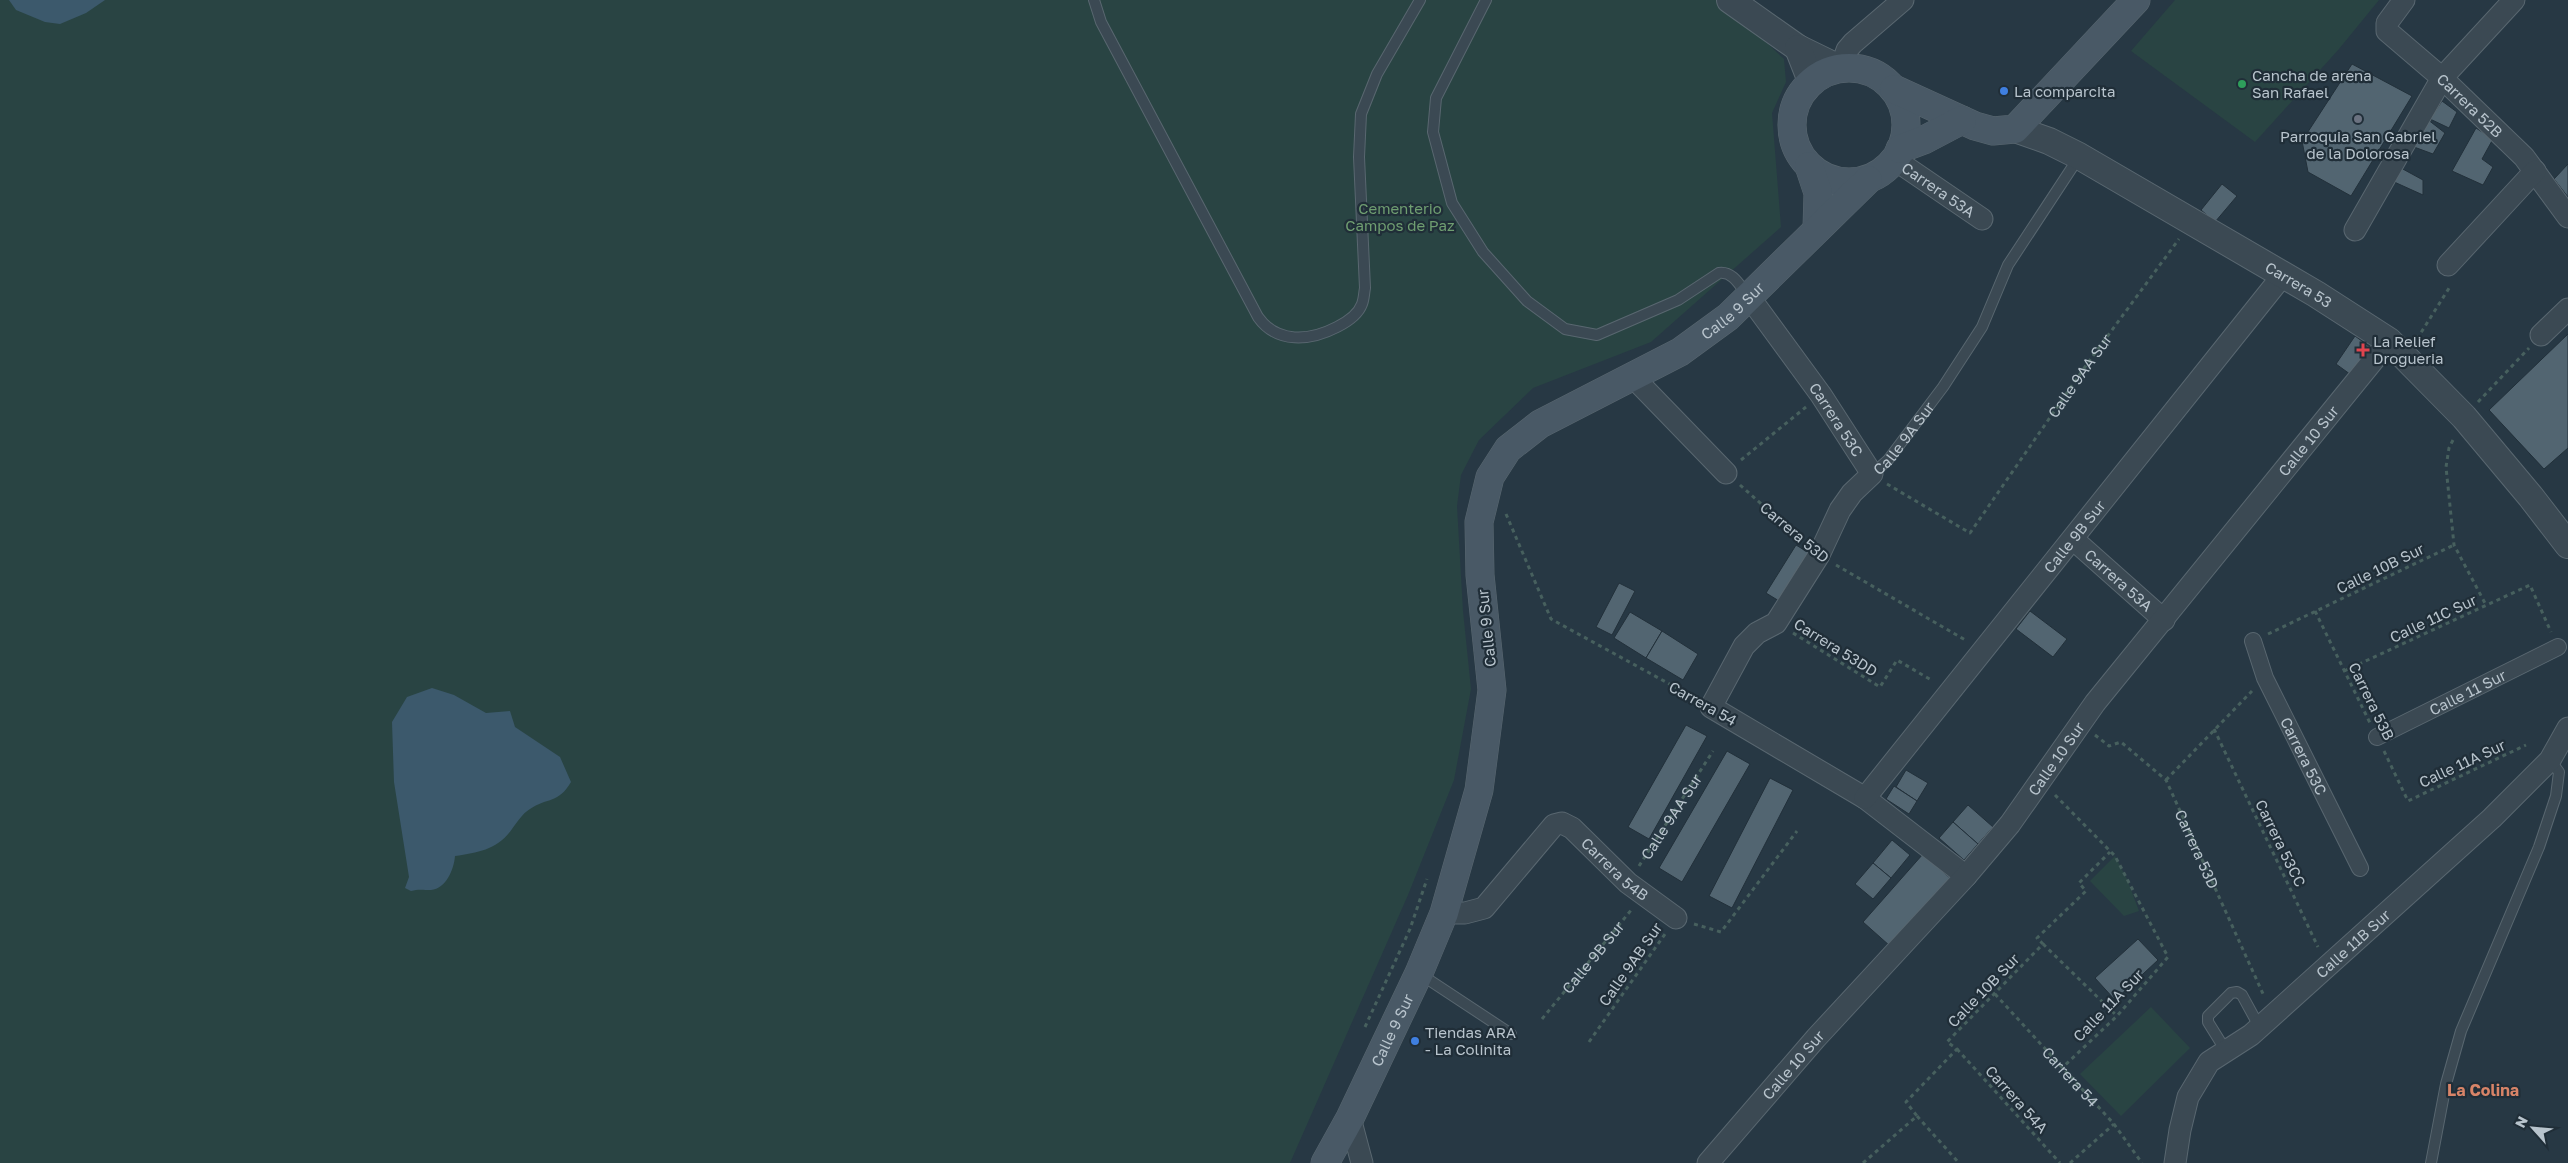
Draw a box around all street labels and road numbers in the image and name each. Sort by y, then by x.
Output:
street label: Carrera 52B [2433,69,2507,141]
street label: Carrera 53A [1899,158,1979,221]
street label: Carrera 53 [2262,258,2335,311]
street label: Calle 9 Sur [1697,278,1768,343]
street label: Calle 9AA Sur [2044,330,2115,421]
street label: Carrera 53C [1806,379,1867,460]
street label: Calle 9A Sur [1869,398,1938,478]
street label: Calle 10 Sur [2274,402,2342,479]
street label: Calle 9B Sur [2040,496,2109,576]
street label: Carrera 53D [1757,498,1833,566]
street label: Calle 10B Sur [2333,539,2427,597]
street label: Carrera 53A [2081,545,2156,615]
street label: Calle 9 Sur [1473,588,1499,668]
street label: Calle 11C Sur [2387,590,2479,646]
street label: Carrera 53DD [1791,614,1881,680]
street label: Carrera 53B [2345,659,2399,743]
street label: Calle 11 Sur [2426,665,2509,719]
street label: Carrera 54 [1666,677,1740,729]
street label: Carrera 53C [2277,714,2331,798]
street label: Calle 10 Sur [2024,718,2088,799]
street label: Calle 11A Sur [2416,735,2508,791]
street label: Calle 9AA Sur [1637,770,1705,863]
street label: Carrera 53CC [2252,796,2310,890]
street label: Carrera 53D [2172,807,2223,891]
street label: Carrera 54B [1578,833,1652,904]
street label: Calle 11B Sur [2312,905,2394,981]
street label: Calle 9B Sur [1558,917,1628,997]
street label: Calle 9AB Sur [1595,919,1666,1009]
street label: Calle 10B Sur [1943,949,2023,1031]
street label: Calle 11A Sur [2069,965,2147,1045]
street label: Calle 9 Sur [1367,991,1417,1069]
street label: Calle 10 Sur [1758,1026,1828,1103]
street label: Carrera 54 [2039,1043,2103,1110]
street label: Carrera 54A [1982,1061,2052,1137]

